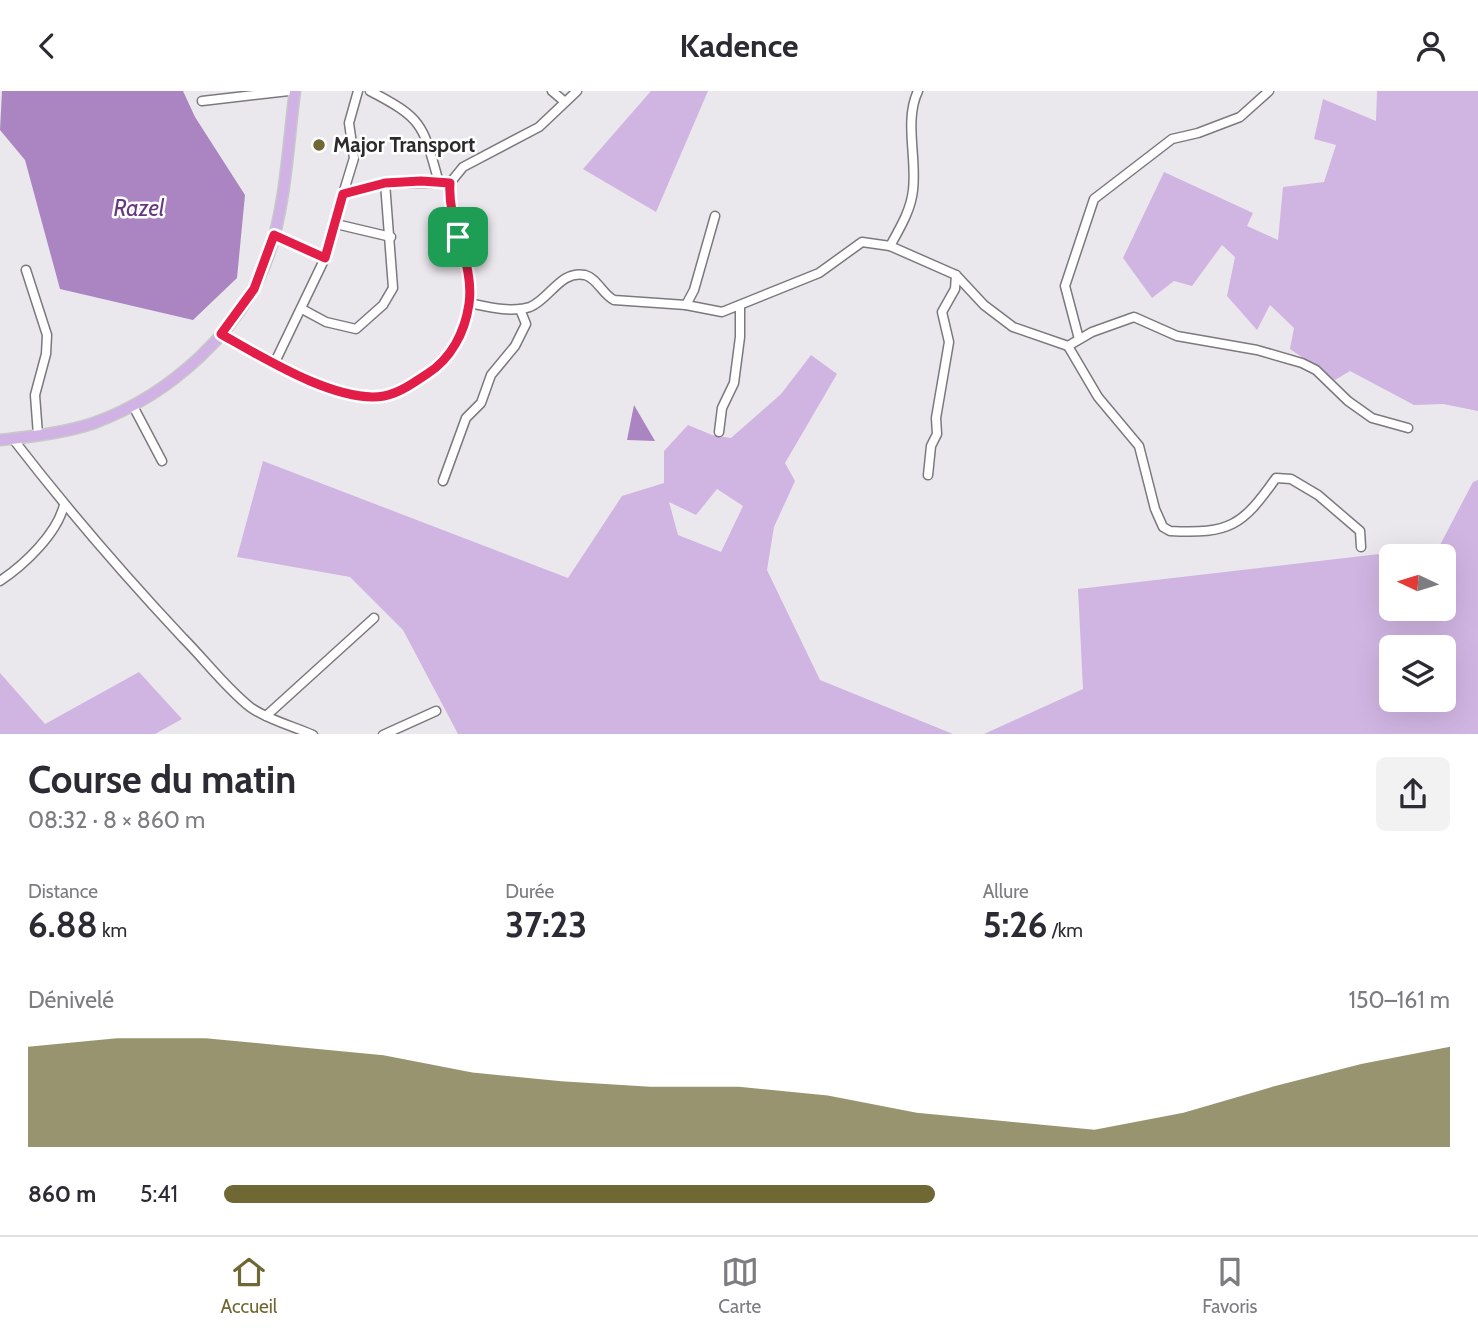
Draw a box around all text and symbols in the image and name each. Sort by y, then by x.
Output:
text: Kadence [679,26,799,65]
icon: back [28,27,66,65]
icon: person [1412,27,1450,65]
place label: Major Transport [333,132,475,157]
marker: Major Transport [311,137,327,153]
water label: Razel [114,194,165,222]
pin [428,207,488,267]
icon: arrive [439,218,477,256]
north arrow [1379,544,1456,621]
map controls [1379,544,1456,712]
button: layers [1379,635,1456,712]
text: Course du matin [28,756,296,803]
button: share [1376,757,1450,831]
text: 08:32 · 8 × 860 m [28,806,205,834]
text: Distance [28,880,98,903]
text: Durée [505,880,554,903]
text: Allure [983,880,1029,903]
text: 6.88 [28,903,98,946]
text: 37:23 [505,903,587,946]
text: 5:26 [983,903,1047,946]
text: km [98,919,127,942]
text: /km [1047,919,1083,942]
text: Dénivelé [28,986,114,1014]
text: 150–161 m [1349,986,1450,1014]
text: 860 m [28,1180,96,1208]
text: 5:41 [140,1180,178,1208]
tab: Accueil [221,1253,277,1318]
tab: Carte [718,1253,761,1318]
tab: Favoris [1202,1253,1257,1318]

